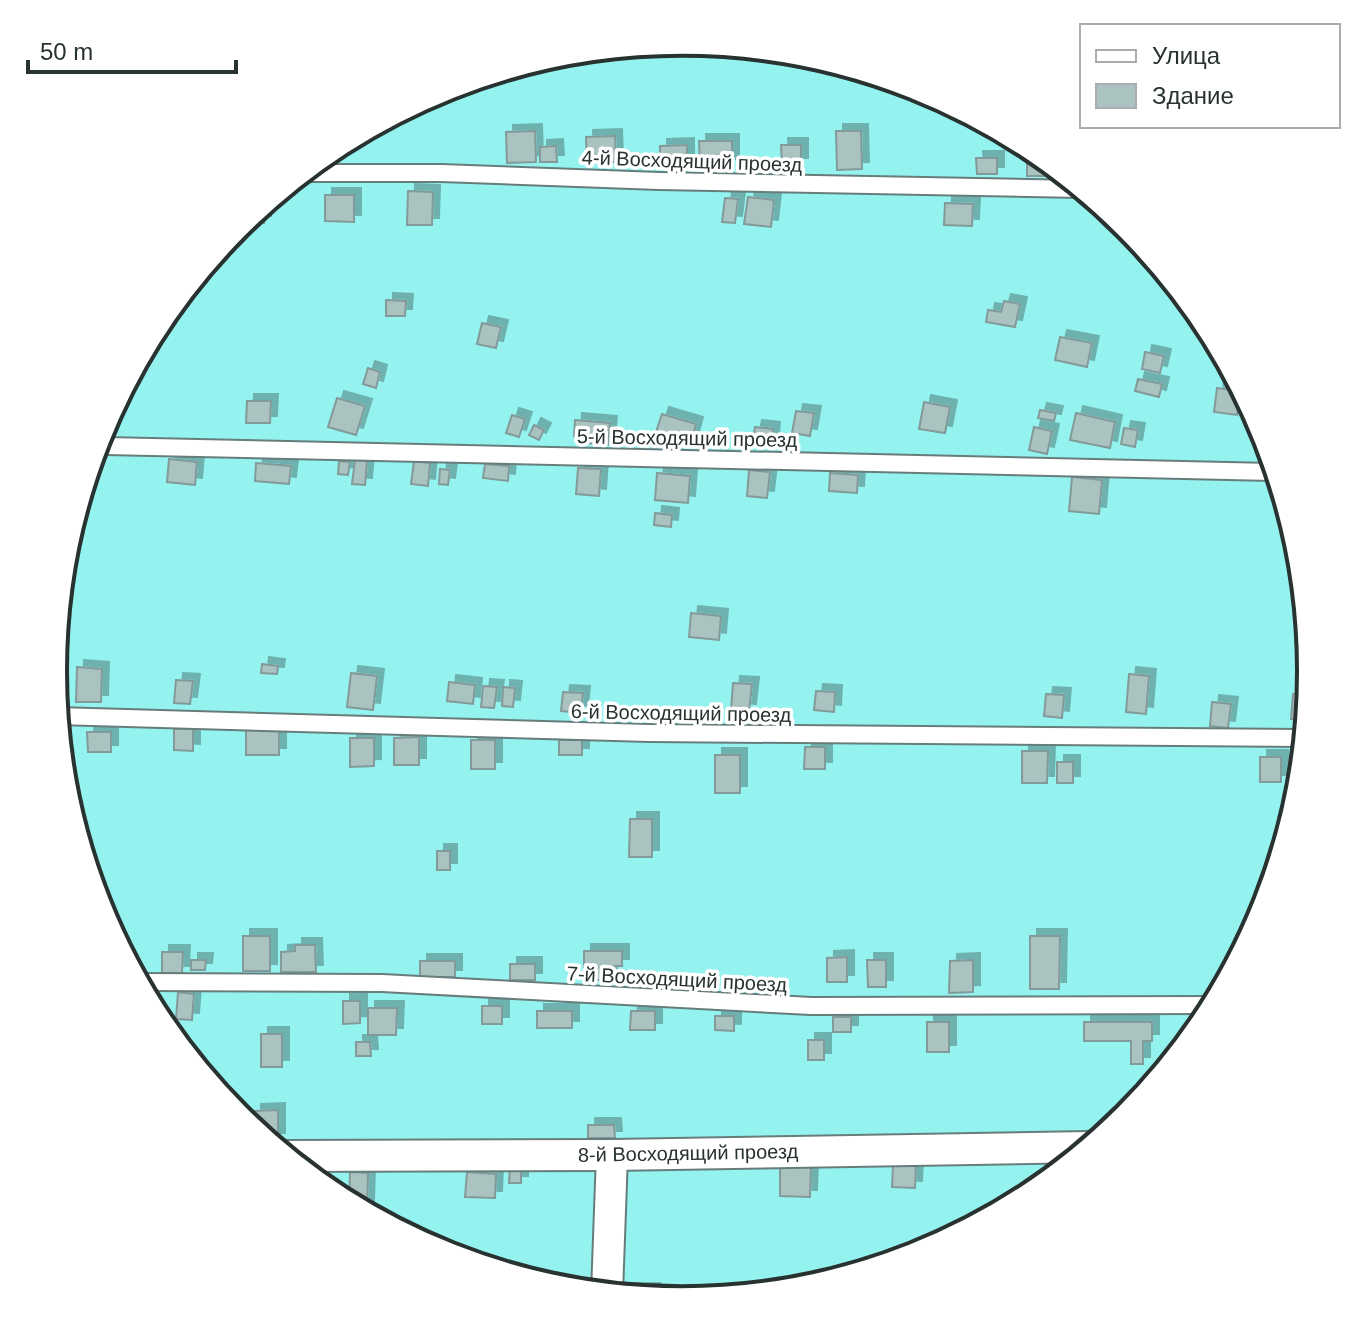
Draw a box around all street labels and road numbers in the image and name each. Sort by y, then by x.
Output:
street label: 4-й Восходящий проезд [581,146,803,176]
street label: 5-й Восходящий проезд [577,425,798,451]
street label: 6-й Восходящий проезд [571,700,792,726]
street label: 7-й Восходящий проезд [566,962,788,996]
street label: 8-й Восходящий проезд [578,1140,799,1166]

